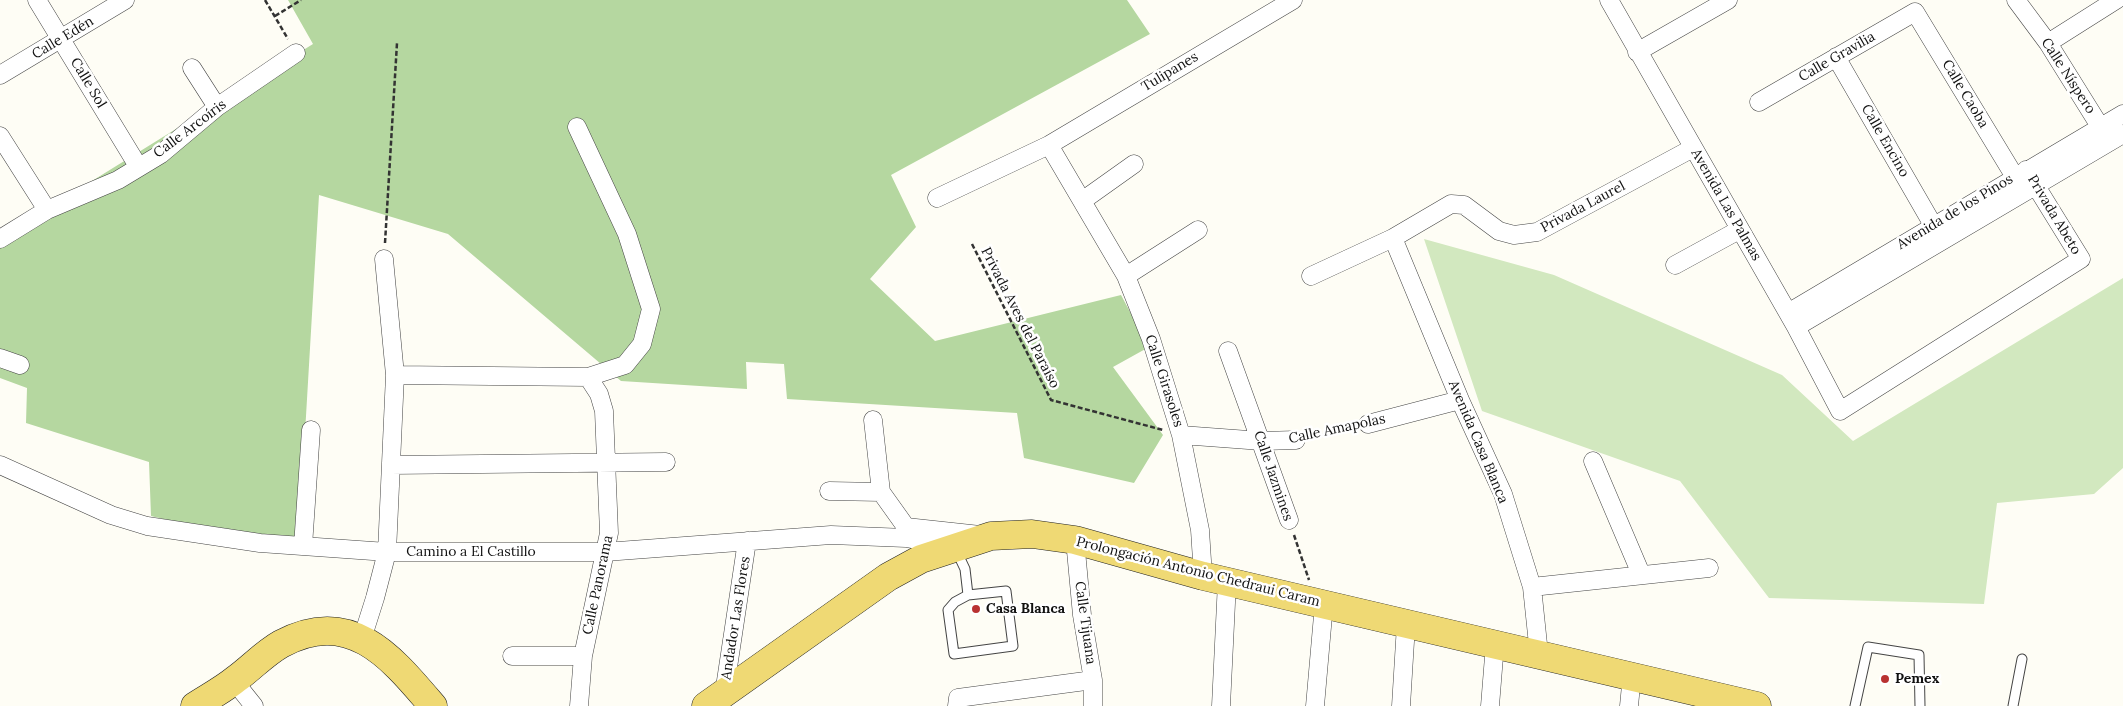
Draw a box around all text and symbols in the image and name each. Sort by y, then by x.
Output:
street label: Calle Edén [29,13,97,63]
street label: Calle Gravilia [1796,28,1878,86]
street label: Calle Níspero [2037,35,2099,117]
street label: Tulipanes [1139,49,1201,95]
street label: Calle Sol [66,55,110,111]
street label: Calle Caoba [1938,57,1992,131]
street label: Calle Arcoíris [150,96,230,162]
street label: Calle Encino [1857,102,1913,180]
street label: Avenida Las Palmas [1687,146,1765,264]
street label: Avenida de los Pinos [1894,171,2016,253]
street label: Privada Abeto [2024,172,2084,258]
street label: Privada Laurel [1538,178,1628,236]
street label: Privada Aves del Paraíso [977,245,1063,391]
street label: Calle Girasoles [1141,333,1187,429]
street label: Avenida Casa Blanca [1444,378,1512,506]
street label: Calle Amapolas [1287,411,1387,447]
street label: Calle Jazmines [1250,429,1296,523]
street label: Calle Panorama [579,534,617,636]
street label: Prolongación Antonio Chedraui Caram [1074,534,1322,610]
street label: Camino a El Castillo [406,544,536,560]
street label: Andador Las Flores [718,555,754,681]
street label: Calle Tijuana [1071,580,1099,666]
place label: Casa Blanca [986,601,1065,617]
marker: Casa Blanca [970,603,982,615]
place label: Pemex [1895,671,1939,687]
marker: Pemex [1879,673,1891,685]

